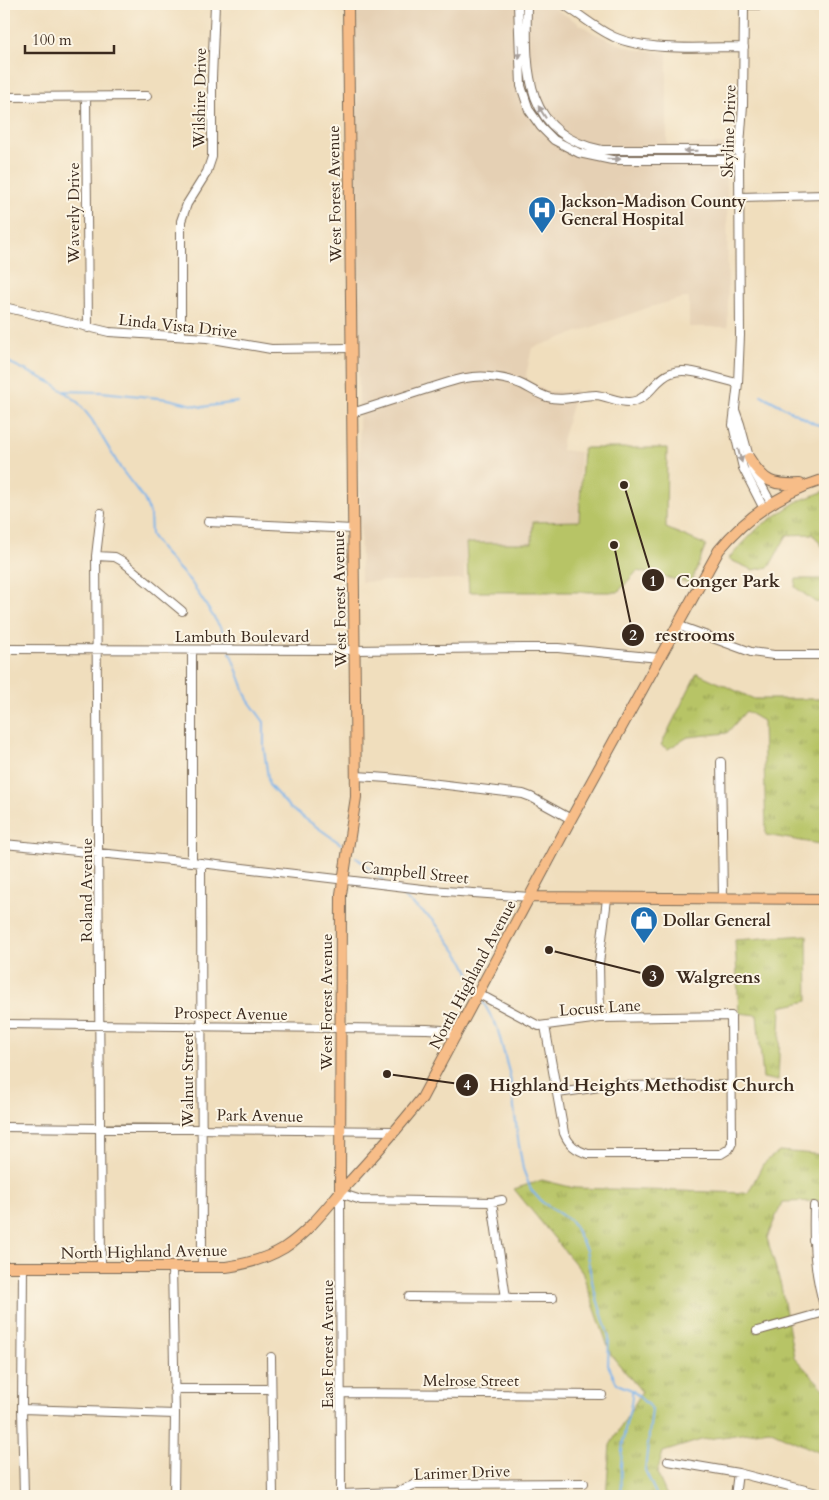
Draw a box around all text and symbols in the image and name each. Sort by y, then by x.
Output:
scale bar [25,22,114,54]
text: 100 m [32,30,72,50]
one-way arrow [515,45,523,61]
street label: Wilshire Drive [188,47,212,150]
street label: Skyline Drive [716,84,742,178]
one-way arrow [538,106,547,119]
street label: West Forest Avenue [323,125,347,264]
one-way arrow [683,147,699,155]
one-way arrow [607,156,623,164]
street label: Waverly Drive [63,162,85,265]
place label: Jackson-Madison County General Hospital [559,191,746,231]
hospital icon: Jackson-Madison County General Hospital [527,195,557,234]
street label: Linda Vista Drive [117,309,239,343]
one-way arrow [736,449,744,464]
street label: West Forest Avenue [328,530,352,669]
callout: Conger Park [641,564,790,597]
text: Conger Park [676,569,781,594]
text: 1 [649,571,657,591]
callout: restrooms [620,618,745,651]
text: restrooms [655,623,735,648]
text: 2 [629,625,637,645]
street label: Lambuth Boulevard [175,626,310,648]
street label: Roland Avenue [76,838,98,942]
street label: Campbell Street [360,856,470,890]
street label: North Highland Avenue [424,896,522,1053]
shop icon: Dollar General [629,905,659,944]
place label: Dollar General [663,910,771,932]
street label: West Forest Avenue [316,933,338,1072]
callout: Walgreens [641,960,770,993]
text: Walgreens [675,965,760,990]
text: 3 [649,966,657,986]
street label: Locust Lane [558,994,642,1022]
street label: Prospect Avenue [174,1002,288,1026]
street label: Walnut Street [177,1033,199,1128]
callout: Highland Heights Methodist Church [454,1068,804,1101]
text: Highland Heights Methodist Church [489,1073,795,1098]
text: 4 [463,1075,471,1095]
street label: Park Avenue [216,1104,304,1128]
street label: North Highland Avenue [61,1240,228,1264]
street label: East Forest Avenue [317,1280,339,1408]
street label: Melrose Street [423,1370,519,1392]
street label: Larimer Drive [413,1460,511,1486]

